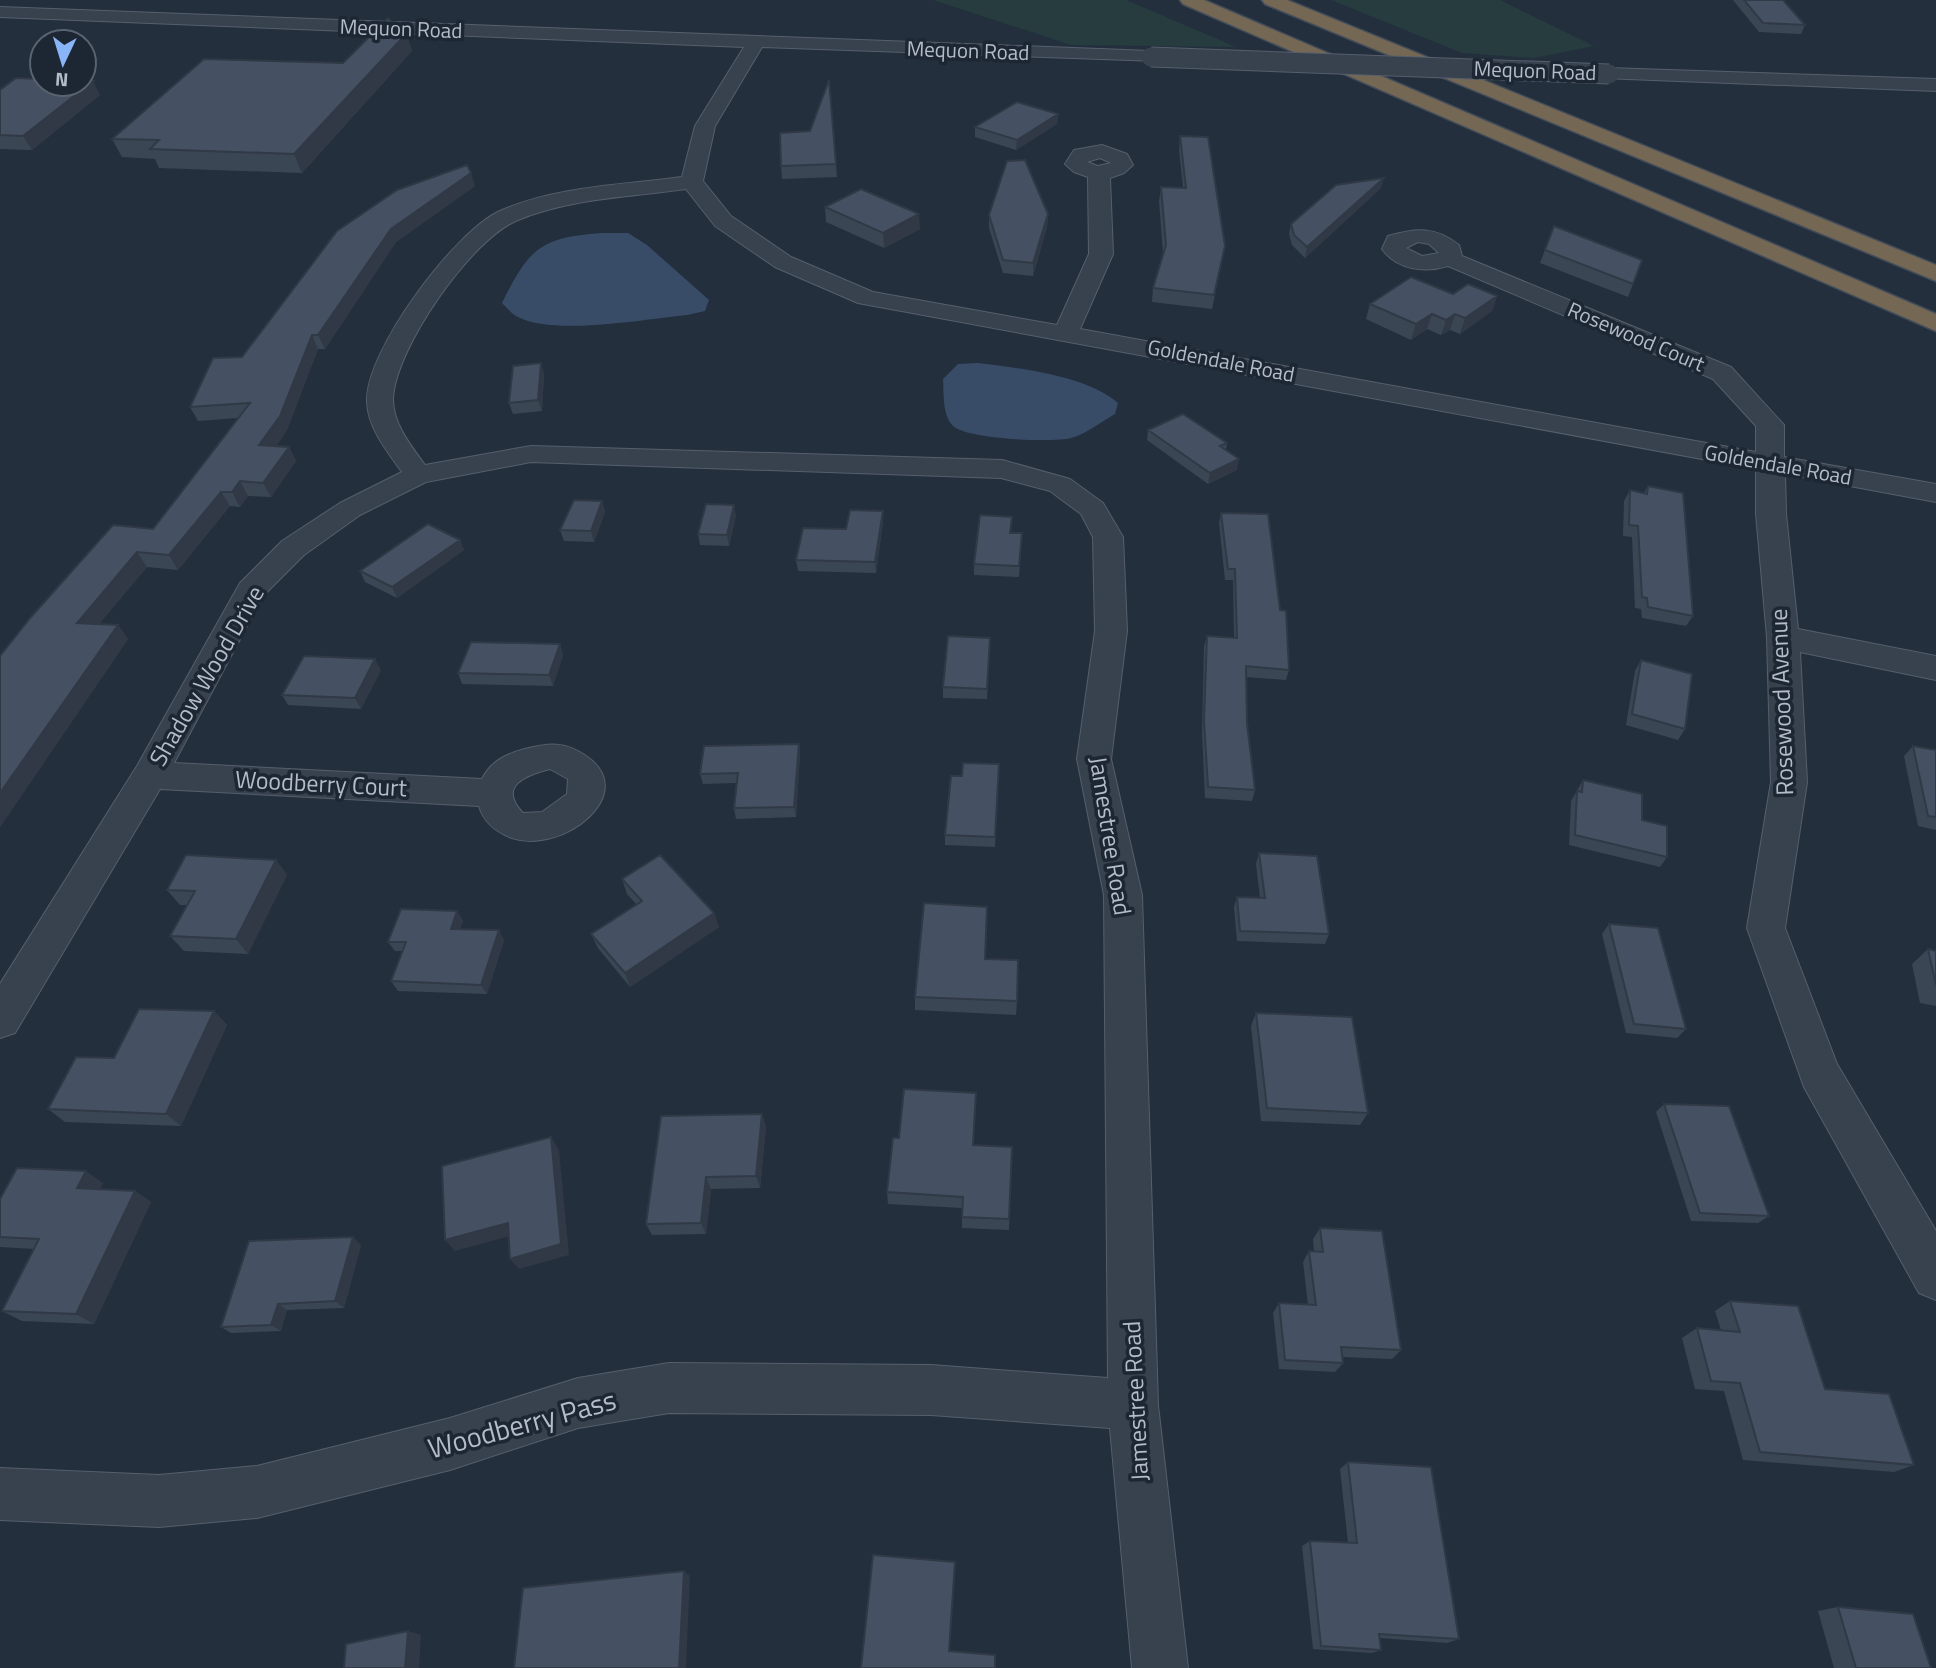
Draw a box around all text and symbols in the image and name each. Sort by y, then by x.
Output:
street label: Mequon Road [339,10,463,46]
north arrow [28,28,98,98]
street label: Mequon Road [906,32,1030,68]
street label: Mequon Road [1473,52,1597,88]
text: N [54,66,69,95]
street label: Rosewood Court [1563,293,1710,380]
street label: Goldendale Road [1145,330,1297,390]
street label: Goldendale Road [1702,435,1854,493]
street label: Shadow Wood Drive [140,578,273,773]
street label: Rosewood Avenue [1760,608,1802,796]
street label: Jamestree Road [1081,754,1141,918]
street label: Woodberry Court [234,761,408,806]
street label: Jamestree Road [1113,1320,1157,1482]
street label: Woodberry Pass [423,1378,621,1469]

